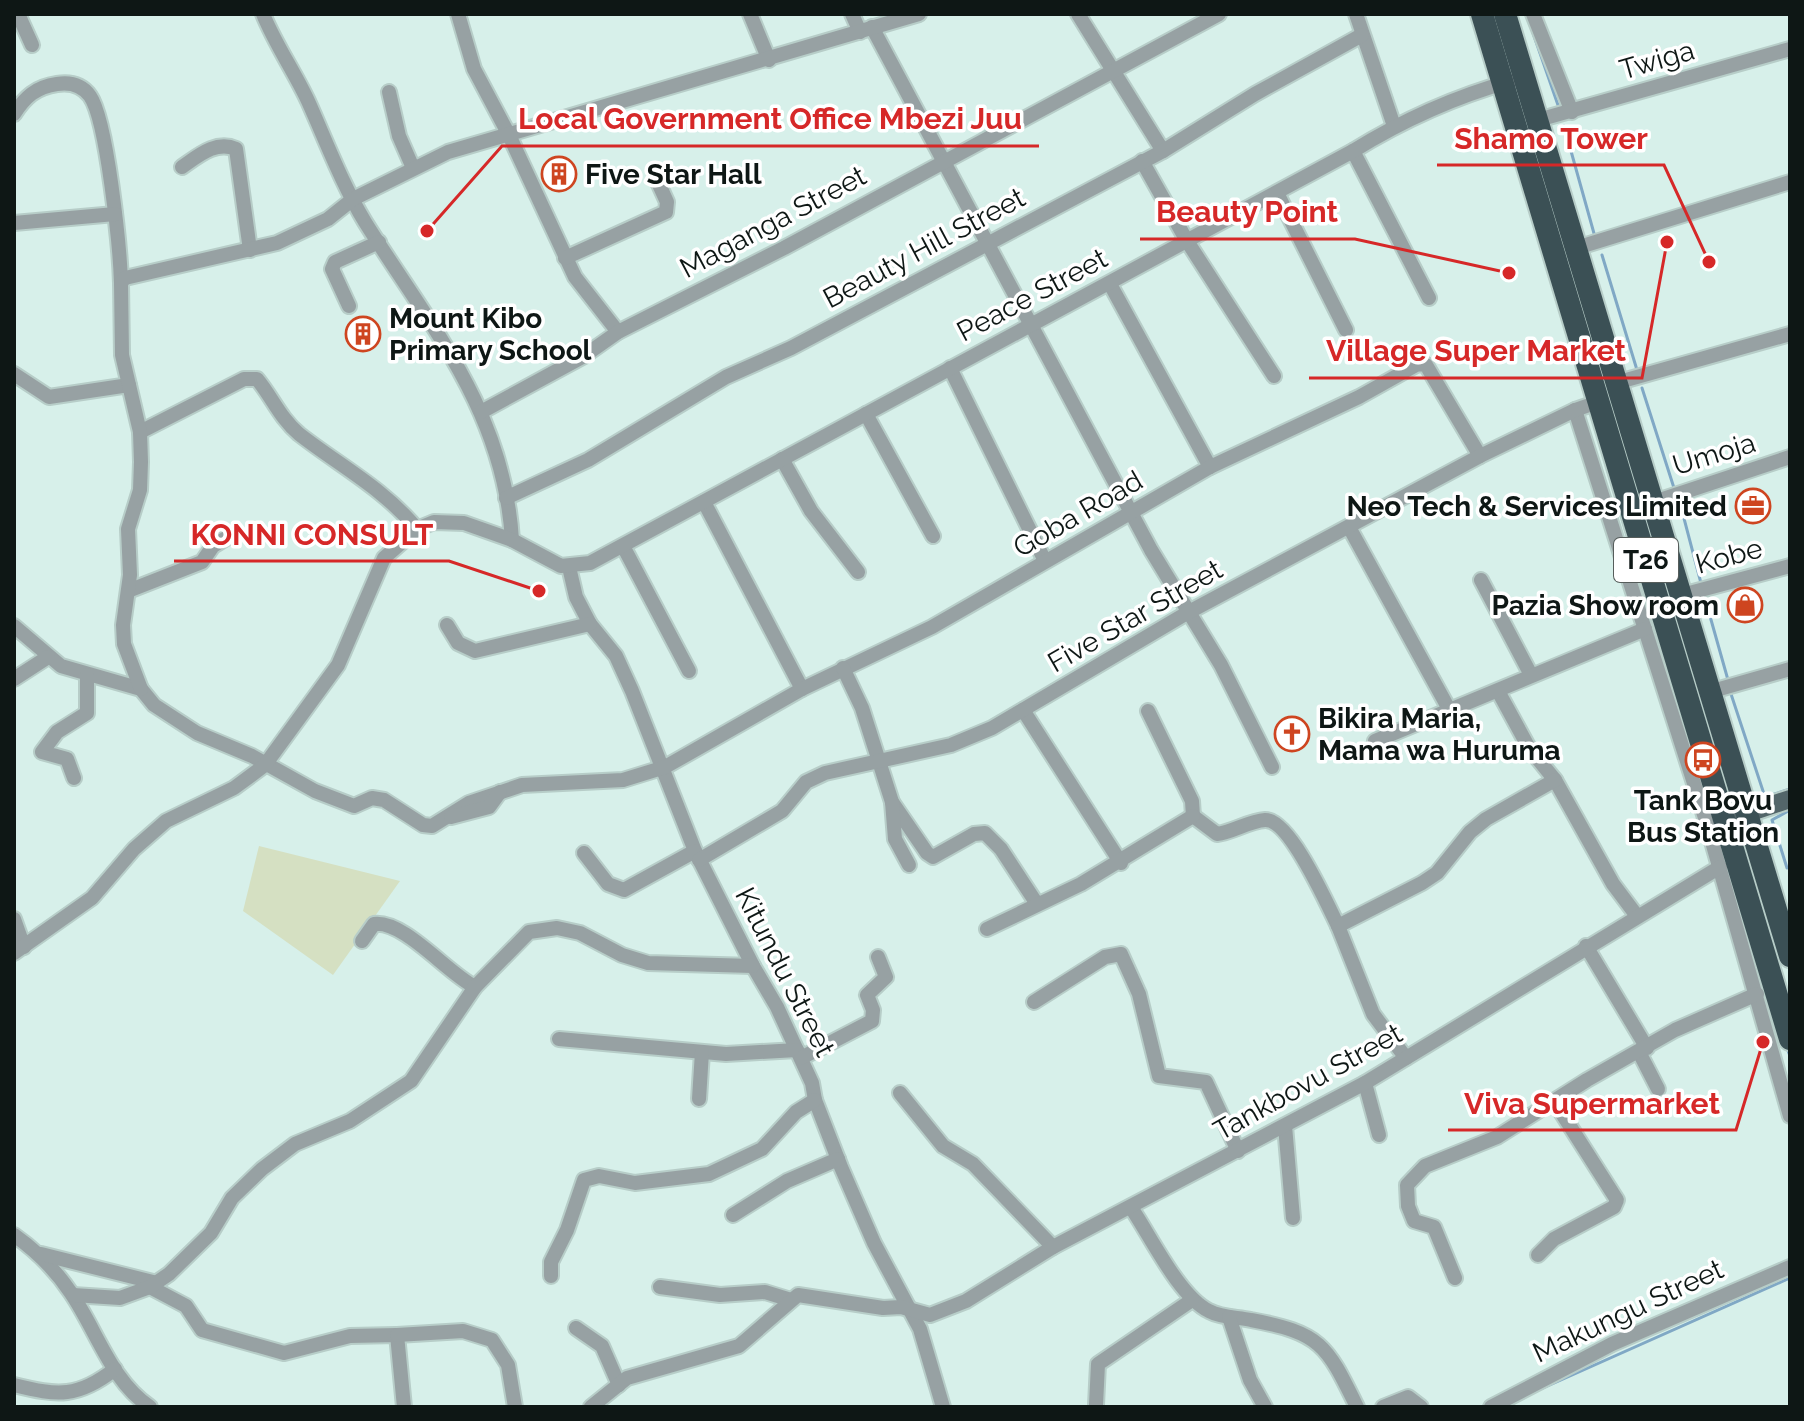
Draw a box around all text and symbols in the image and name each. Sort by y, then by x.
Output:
street label: Twiga [1616,34,1698,86]
callout: Local Government Office Mbezi Juu [502,92,1039,146]
text: Local Government Office Mbezi Juu [518,101,1022,136]
callout: Shamo Tower [1437,111,1664,165]
text: Shamo Tower [1454,121,1648,156]
building icon: Five Star Hall [540,155,578,193]
place label: Five Star Hall [585,158,762,191]
street label: Maganga Street [674,159,872,285]
street label: Beauty Hill Street [817,181,1031,315]
callout: Beauty Point [1140,185,1355,239]
text: Beauty Point [1156,194,1339,229]
street label: Peace Street [951,241,1113,348]
place label: Mount Kibo Primary School [389,302,592,367]
building icon: Mount Kibo Primary School [344,315,382,353]
callout: Village Super Market [1309,324,1642,378]
text: Village Super Market [1326,333,1627,368]
street label: Umoja [1669,426,1759,482]
street label: Goba Road [1008,464,1148,564]
office icon: Neo Tech & Services Limited [1734,487,1772,525]
place label: Neo Tech & Services Limited [1346,490,1727,523]
callout: KONNI CONSULT [174,507,449,561]
text: KONNI CONSULT [191,517,434,552]
street label: Kobe [1692,531,1766,581]
road number: T26 [1614,538,1678,582]
street label: Five Star Street [1042,552,1229,679]
shop icon: Pazia Show room [1726,586,1764,624]
place label: Pazia Show room [1491,589,1719,622]
place label: Bikira Maria, Mama wa Huruma [1318,702,1561,767]
church icon: Bikira Maria, Mama wa Huruma [1273,715,1311,753]
bus stop icon: Tank Bovu Bus Station [1684,741,1722,779]
place label: Tank Bovu Bus Station [1627,784,1779,849]
street label: Kitundu Street [728,882,842,1063]
street label: Tankbovu Street [1208,1016,1409,1147]
callout: Viva Supermarket [1448,1076,1736,1130]
text: Viva Supermarket [1464,1086,1720,1121]
street label: Makungu Street [1528,1252,1729,1370]

